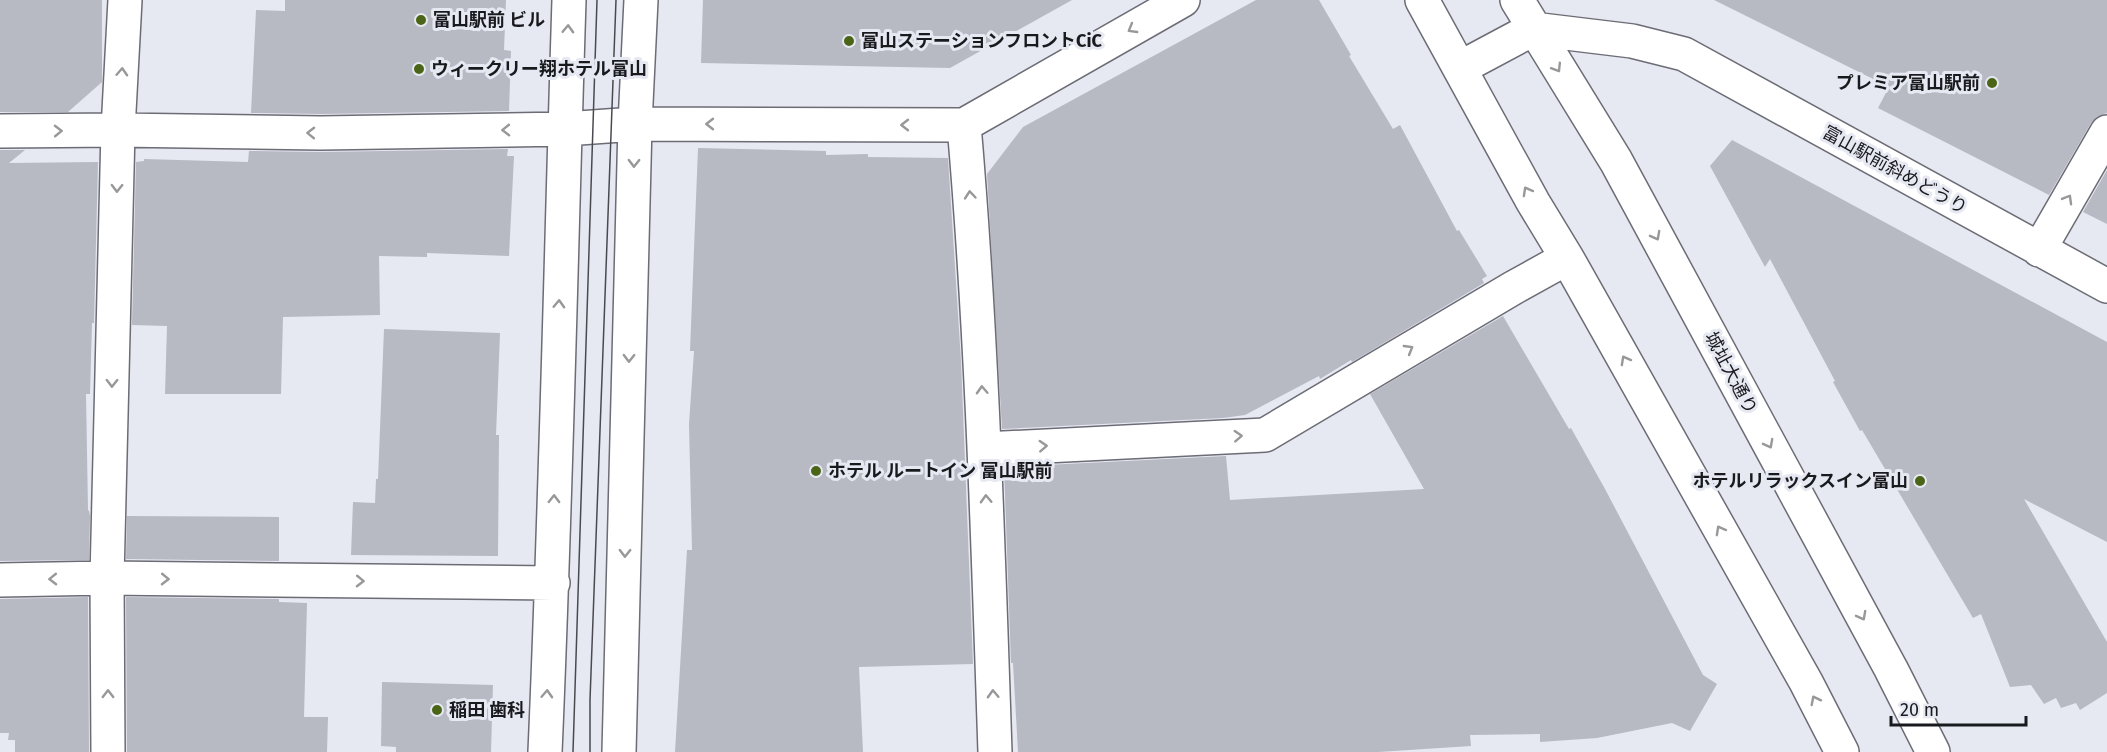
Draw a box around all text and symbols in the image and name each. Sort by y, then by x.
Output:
place label: 富山駅前 ビル [433,9,545,31]
marker: 富山駅前 ビル [414,13,428,27]
one-way arrow [1128,22,1138,33]
one-way arrow [561,24,574,33]
place label: 富山ステーションフロントCiC [861,30,1103,52]
marker: 富山ステーションフロントCiC [842,34,856,48]
place label: ウィークリー翔ホテル富山 [431,58,647,80]
marker: ウィークリー翔ホテル富山 [412,62,426,76]
one-way arrow [1550,62,1562,72]
one-way arrow [115,67,128,76]
place label: プレミア富山駅前 [1836,72,1980,94]
marker: プレミア富山駅前 [1985,76,1999,90]
one-way arrow [706,118,715,130]
one-way arrow [901,119,910,131]
street label: 富山駅前斜めどうり [1819,121,1971,219]
one-way arrow [502,124,511,136]
one-way arrow [54,125,63,137]
one-way arrow [307,126,316,139]
one-way arrow [628,159,640,168]
one-way arrow [111,184,123,193]
one-way arrow [1523,187,1534,197]
one-way arrow [964,191,977,200]
one-way arrow [2061,195,2073,205]
one-way arrow [1649,230,1660,240]
one-way arrow [553,299,565,308]
street label: 城址大通り [1700,328,1762,418]
one-way arrow [1403,344,1413,356]
one-way arrow [623,354,636,363]
one-way arrow [1620,356,1632,366]
one-way arrow [106,379,119,388]
one-way arrow [975,386,988,395]
one-way arrow [1233,430,1242,443]
one-way arrow [1762,438,1773,449]
one-way arrow [1038,439,1047,452]
place label: ホテル ルートイン 富山駅前 [828,460,1053,482]
marker: ホテル ルートイン 富山駅前 [809,464,823,478]
place label: ホテルリラックスイン富山 [1693,470,1908,492]
marker: ホテルリラックスイン富山 [1913,474,1927,488]
one-way arrow [548,494,560,503]
one-way arrow [980,494,992,503]
one-way arrow [1716,526,1727,536]
one-way arrow [618,549,631,558]
one-way arrow [49,573,58,585]
one-way arrow [161,573,170,585]
one-way arrow [356,575,365,587]
one-way arrow [1855,610,1866,620]
one-way arrow [101,689,114,698]
one-way arrow [541,689,554,698]
one-way arrow [987,689,999,698]
scale bar [1891,689,2026,727]
one-way arrow [1811,696,1822,706]
place label: 稲田 歯科 [449,699,525,721]
text: 20 m [1900,699,1939,721]
marker: 稲田 歯科 [430,703,444,717]

